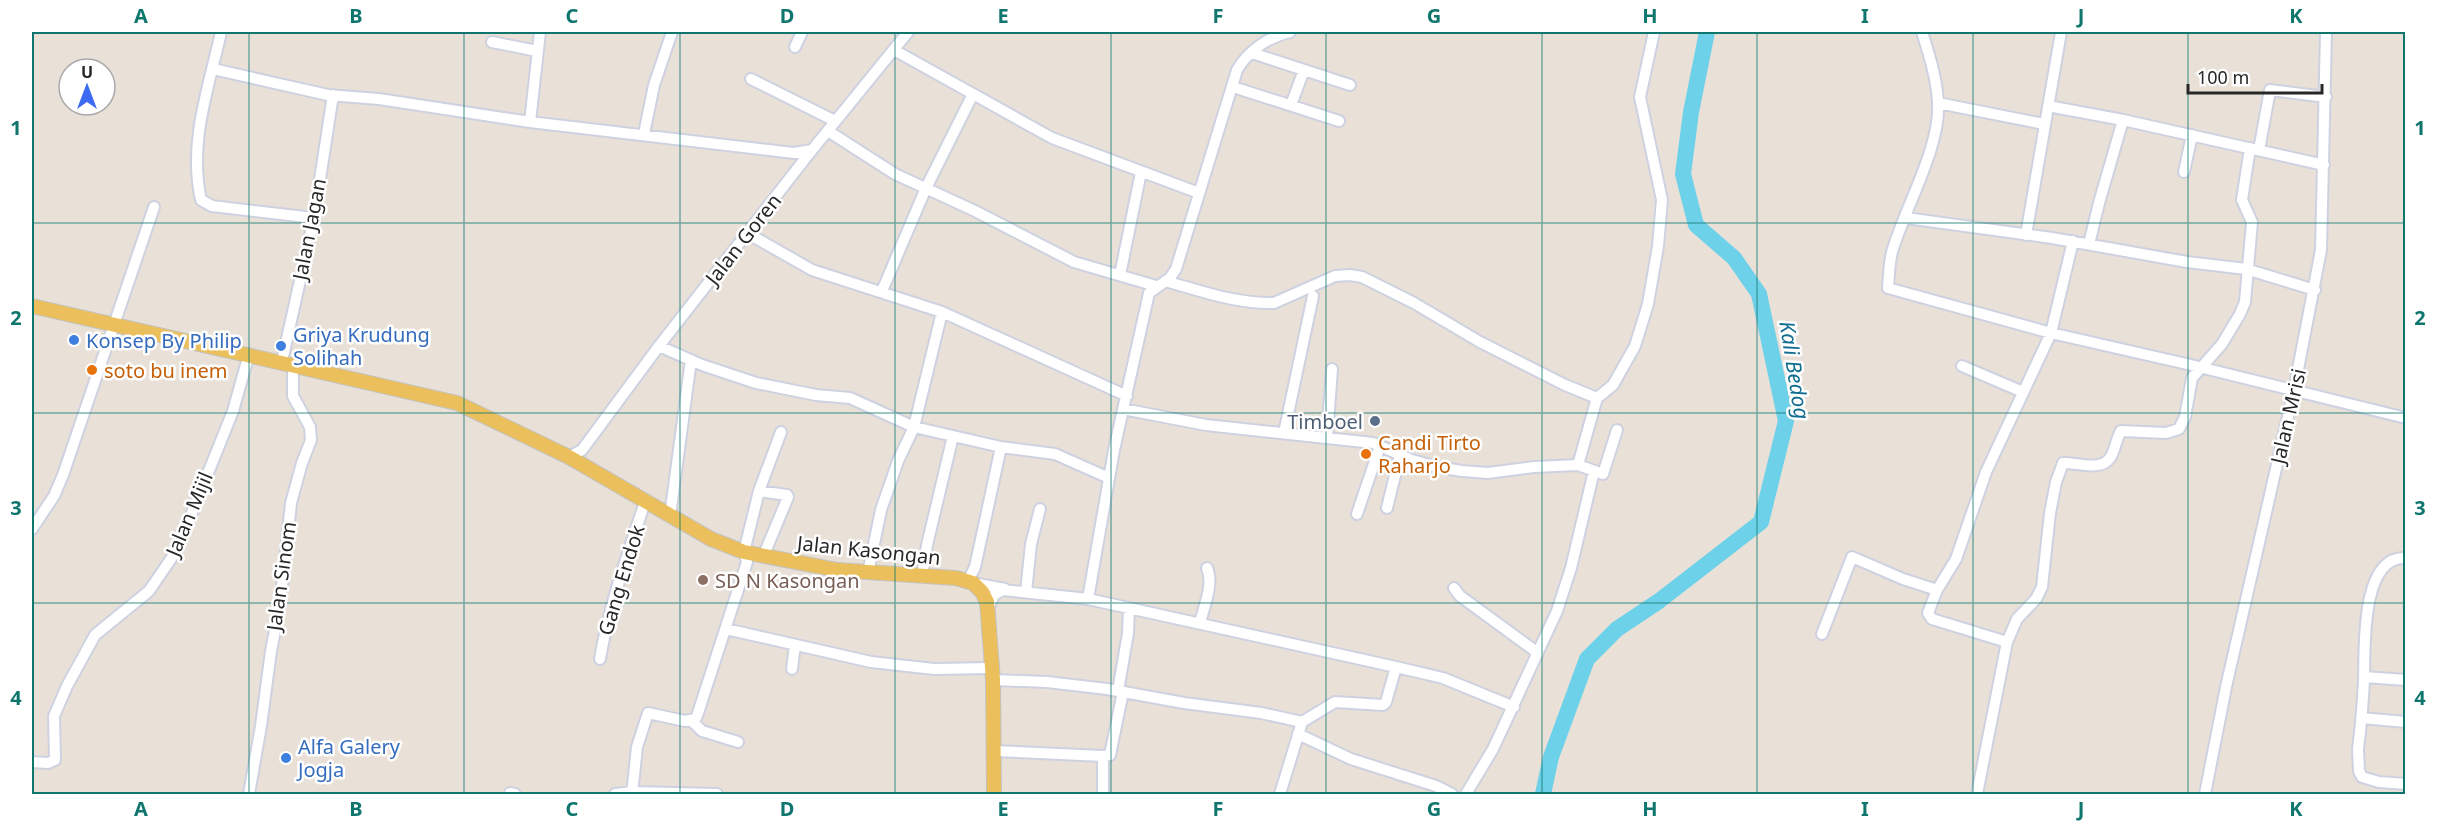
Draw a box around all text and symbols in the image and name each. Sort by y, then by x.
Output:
text: A [134,2,148,29]
text: B [349,2,363,29]
text: C [566,2,579,29]
text: D [780,2,794,29]
text: E [997,2,1009,29]
text: F [1213,2,1223,29]
text: G [1427,2,1441,29]
text: H [1642,2,1658,29]
text: I [1861,2,1869,29]
text: J [2076,2,2084,29]
text: K [2289,2,2303,29]
north arrow [57,57,117,117]
scale bar [2188,57,2322,95]
text: U [81,61,93,83]
text: 100 m [2197,65,2249,89]
text: 1 [10,114,22,141]
text: 1 [2414,114,2426,141]
street label: Jalan Jagan [286,176,332,284]
street label: Jalan Goren [698,188,787,292]
text: 2 [10,304,22,331]
text: 2 [2414,304,2426,331]
water label: Kali Bedog [1773,319,1817,421]
place label: Griya Krudung Solihah [293,321,430,371]
place label: Konsep By Philip [86,327,242,354]
marker: Konsep By Philip [67,333,81,347]
marker: Griya Krudung Solihah [274,339,288,353]
place label: soto bu inem [104,357,228,384]
marker: soto bu inem [85,363,99,377]
street label: Jalan Mrisi [2263,366,2312,468]
place label: Timboel [1287,408,1363,435]
marker: Timboel [1368,414,1382,428]
place label: Candi Tirto Raharjo [1378,429,1481,479]
marker: Candi Tirto Raharjo [1359,447,1373,461]
street label: Jalan Mijil [158,468,219,562]
text: 3 [10,494,22,521]
text: 3 [2414,494,2426,521]
street label: Jalan Sinom [260,520,302,634]
street label: Gang Endok [591,521,651,639]
street label: Jalan Kasongan [794,529,942,571]
place label: SD N Kasongan [715,567,860,594]
marker: SD N Kasongan [696,573,710,587]
text: 4 [10,684,22,711]
text: 4 [2414,684,2426,711]
place label: Alfa Galery Jogja [296,733,401,783]
marker: Alfa Galery Jogja [279,751,293,765]
text: A [134,795,148,822]
text: B [349,795,363,822]
text: C [566,795,579,822]
text: D [780,795,794,822]
text: E [997,795,1009,822]
text: F [1213,795,1223,822]
text: G [1427,795,1441,822]
text: H [1642,795,1658,822]
text: I [1861,795,1869,822]
text: J [2076,795,2084,822]
text: K [2289,795,2303,822]

